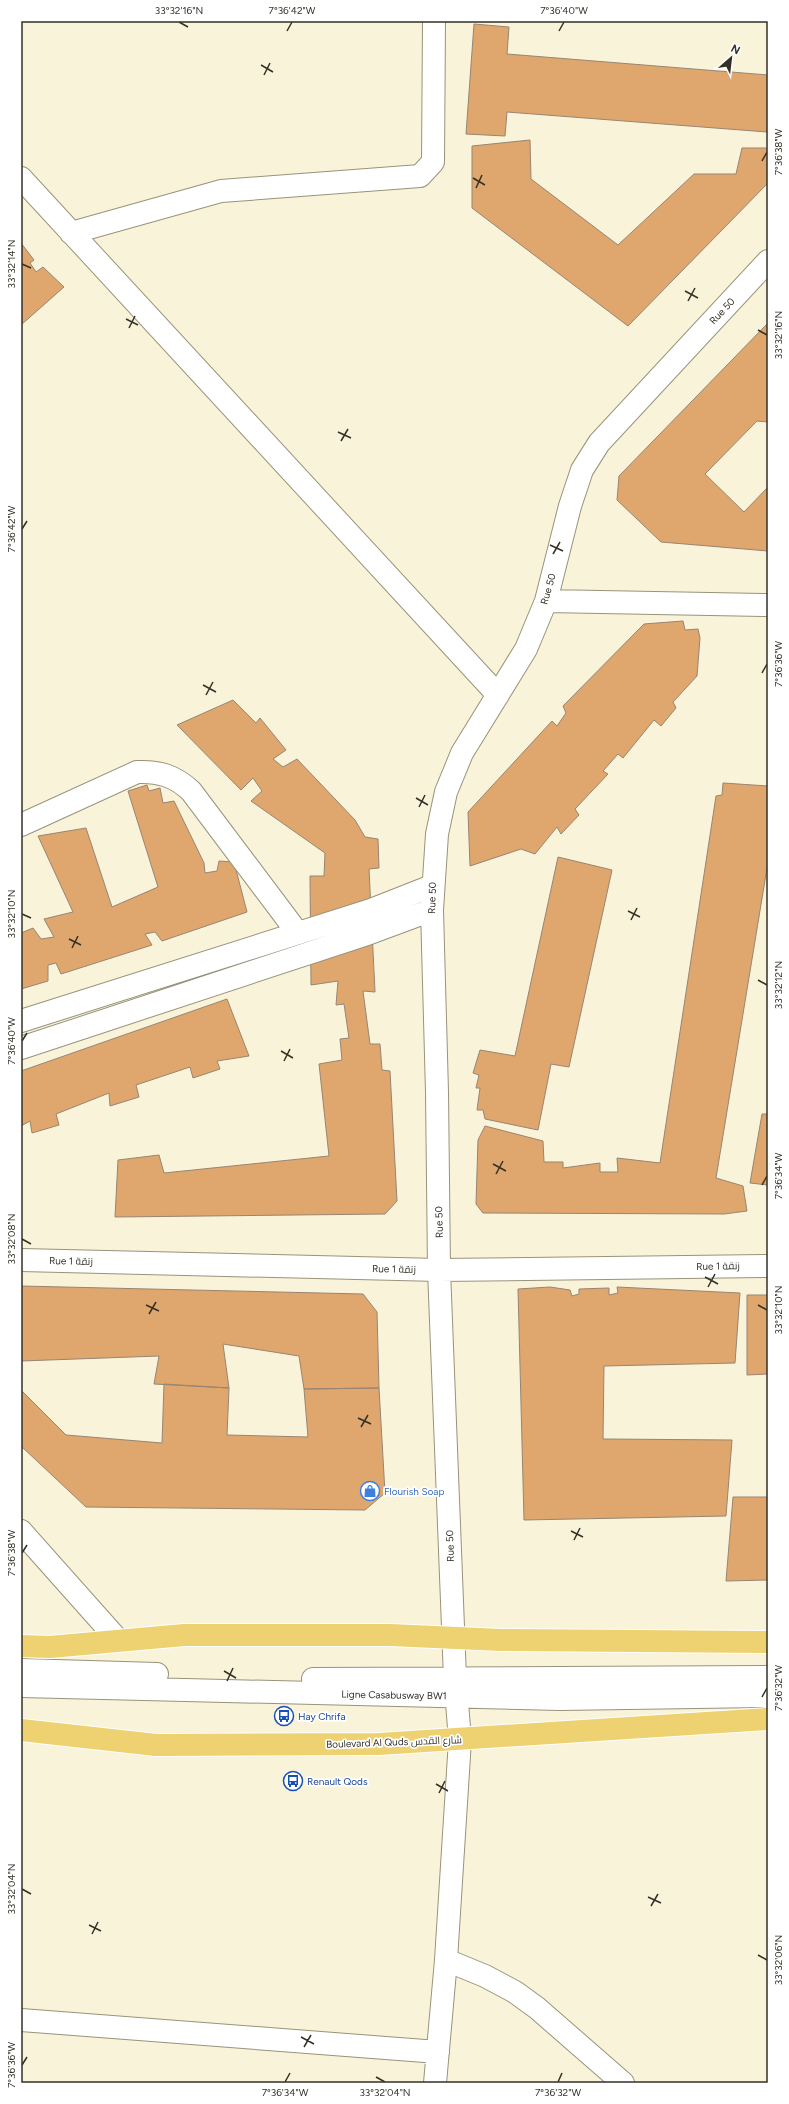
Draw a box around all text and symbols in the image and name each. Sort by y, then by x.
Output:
text: 33°32'16"N [155,4,203,17]
text: 7°36'42"W [269,4,316,17]
text: 7°36'40"W [540,4,588,17]
north arrow [711,38,751,78]
text: N [729,42,742,57]
text: 7°36'38"W [772,128,785,175]
text: 33°32'14"N [5,240,18,288]
street label: Rue 50 [706,295,738,327]
text: 33°32'16"N [772,311,785,359]
text: 7°36'42"W [5,505,18,552]
street label: Rue 50 [537,572,559,606]
text: 7°36'36"W [772,641,785,687]
street label: Rue 50 [425,882,439,914]
text: 33°32'10"N [5,889,18,939]
text: 33°32'12"N [772,961,785,1009]
text: 7°36'40"W [5,1017,18,1065]
text: 7°36'34"W [772,1152,785,1199]
street label: Rue 50 [432,1206,446,1238]
text: 33°32'08"N [5,1213,18,1265]
street label: Rue 1 زنقة [49,1254,93,1268]
street label: Rue 1 زنقة [696,1259,740,1273]
street label: Rue 1 زنقة [372,1262,416,1276]
text: 33°32'10"N [772,1285,785,1335]
shop icon: Flourish Soap [359,1480,381,1502]
place label: Flourish Soap [384,1485,444,1498]
text: 7°36'38"W [5,1529,18,1576]
street label: Rue 50 [443,1530,457,1562]
text: 7°36'32"W [772,1665,785,1711]
street label: Ligne Casabusway BW1 [341,1688,447,1702]
bus stop icon: Hay Chrifa [273,1705,295,1727]
place label: Hay Chrifa [298,1710,346,1723]
street label: Boulevard Al Quds شارع القدس [326,1733,462,1751]
bus stop icon: Renault Qods [282,1770,304,1792]
place label: Renault Qods [307,1775,368,1788]
text: 33°32'04"N [5,1863,18,1915]
text: 33°32'06"N [772,1935,785,1985]
text: 7°36'36"W [5,2042,18,2088]
text: 7°36'34"W [262,2086,309,2099]
text: 33°32'04"N [359,2086,411,2099]
text: 7°36'32"W [535,2086,581,2099]

